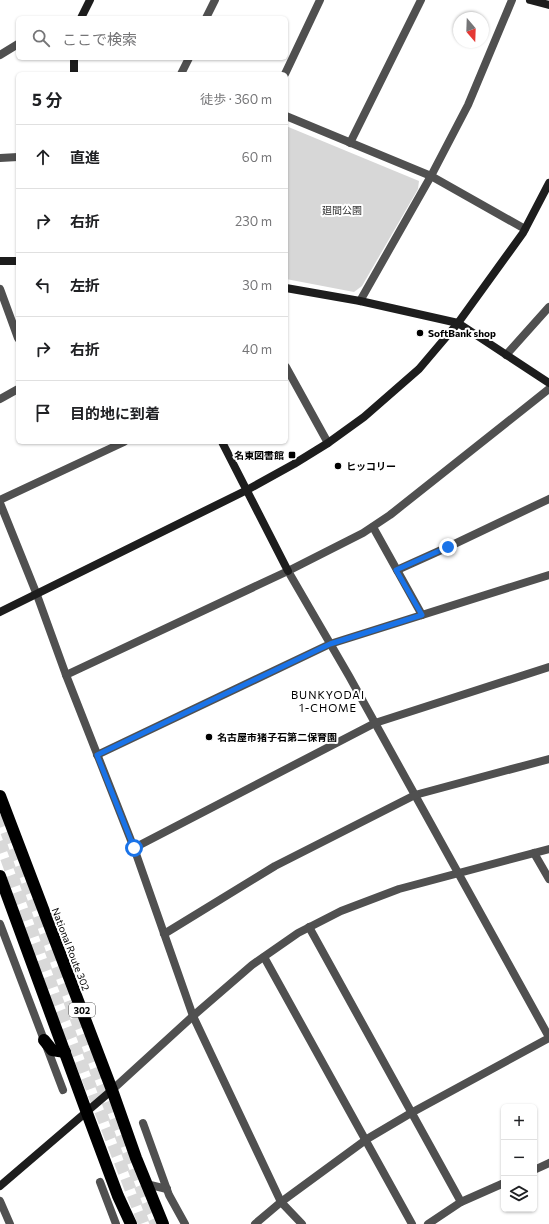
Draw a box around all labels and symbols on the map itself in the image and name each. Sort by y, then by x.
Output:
north arrow [453,12,489,48]
park label: 廻間公園 [322,204,362,216]
place label: SoftBank shop [428,327,496,339]
marker: SoftBank shop [415,328,425,338]
place label: 名東図書館 [234,449,284,461]
marker: 名東図書館 [287,450,297,460]
place label: ヒッコリー [346,460,396,472]
marker: ヒッコリー [333,461,343,471]
route end [439,538,457,556]
district label: BUNKYODAI 1-CHOME [291,688,365,714]
place label: 名古屋市猪子石第二保育園 [217,731,337,743]
marker: 名古屋市猪子石第二保育園 [204,732,214,742]
route start [125,839,143,857]
street label: National Route 302 [50,906,92,993]
road number: 302 [69,1003,95,1017]

